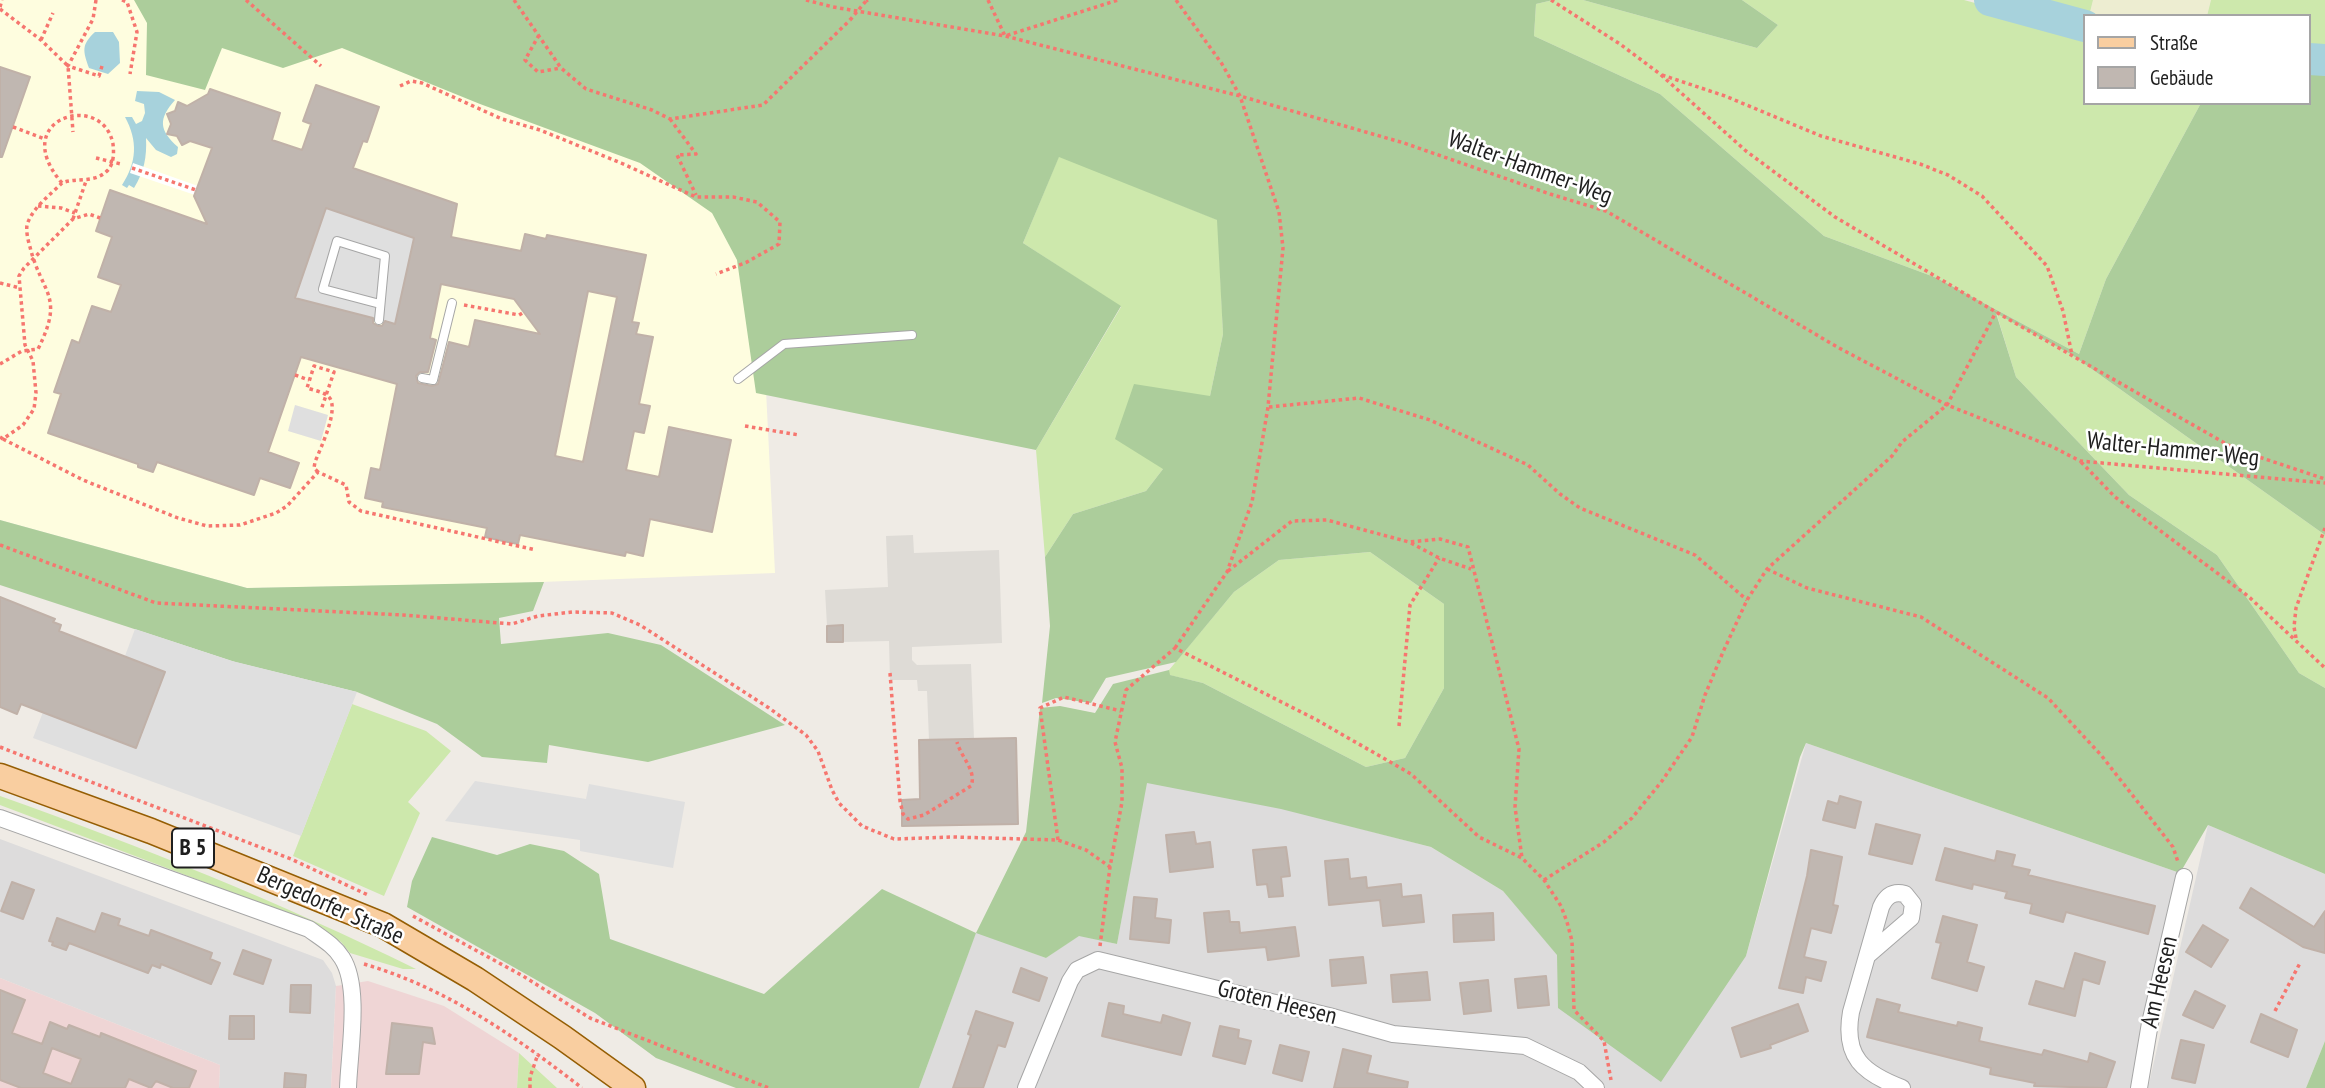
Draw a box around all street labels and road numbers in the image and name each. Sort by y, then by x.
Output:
street label: Walter-Hammer-Weg [1444,125,1616,211]
street label: Walter-Hammer-Weg [2086,427,2260,473]
road number: B 5 [172,828,214,868]
street label: Bergedorfer Straße [252,861,408,951]
street label: Am Heesen [2135,933,2185,1031]
street label: Groten Heesen [1214,974,1340,1032]

